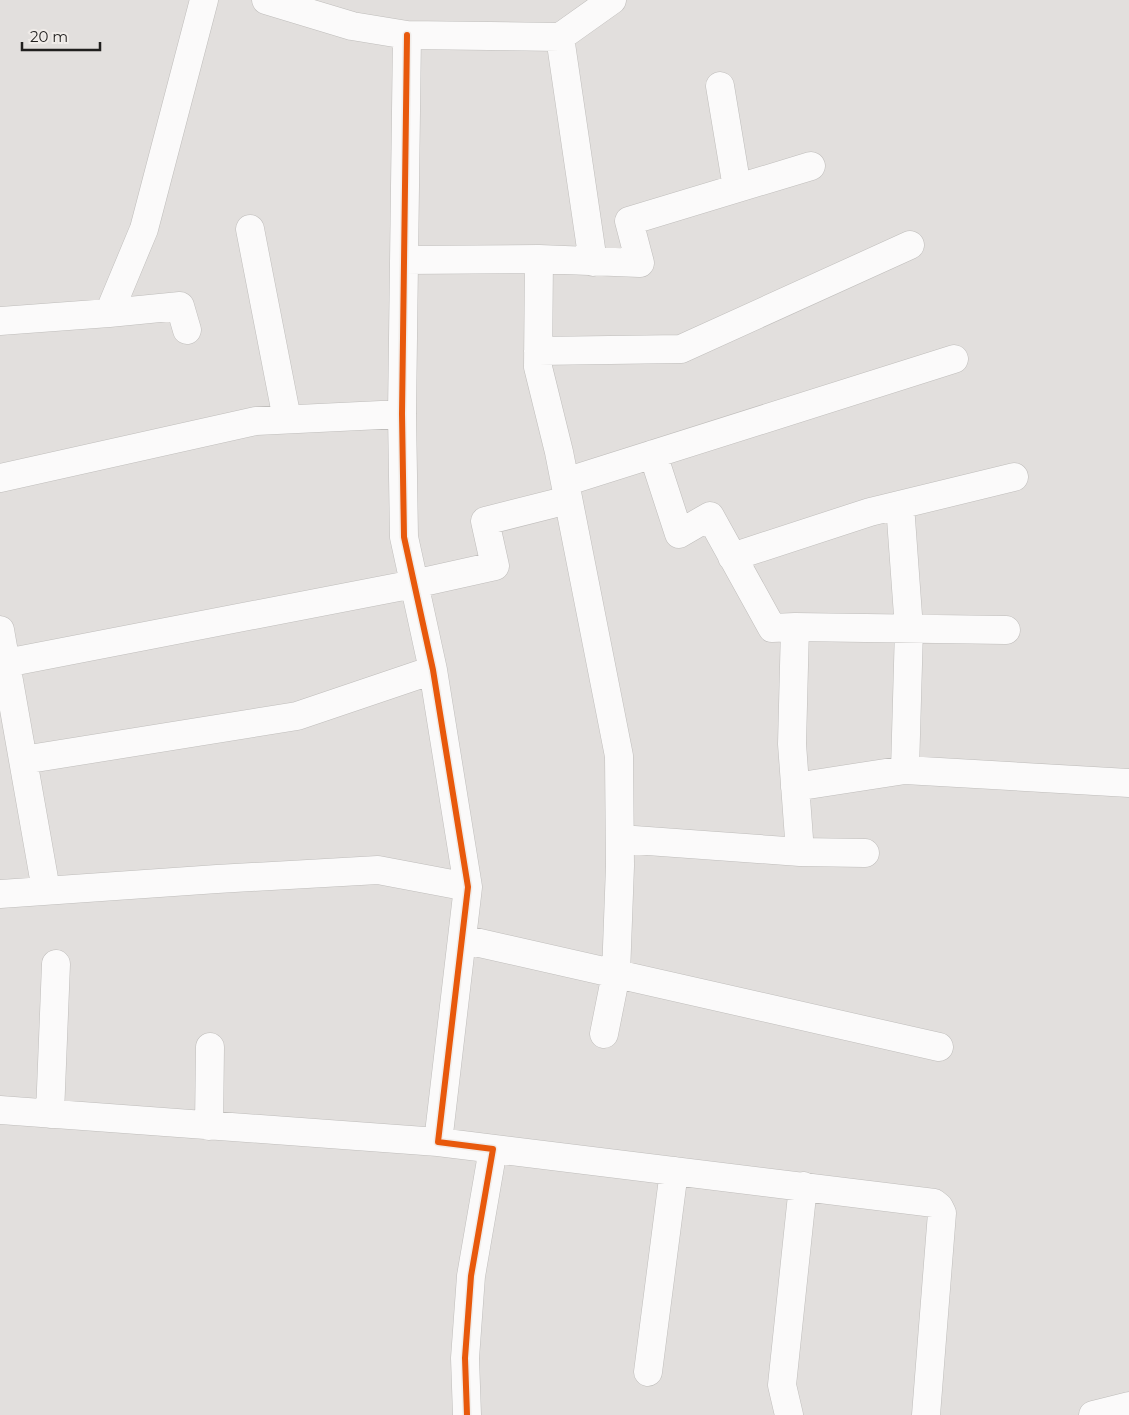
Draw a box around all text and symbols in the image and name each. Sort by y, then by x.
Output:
scale bar [22,20,100,52]
text: 20 m [30,27,68,46]

